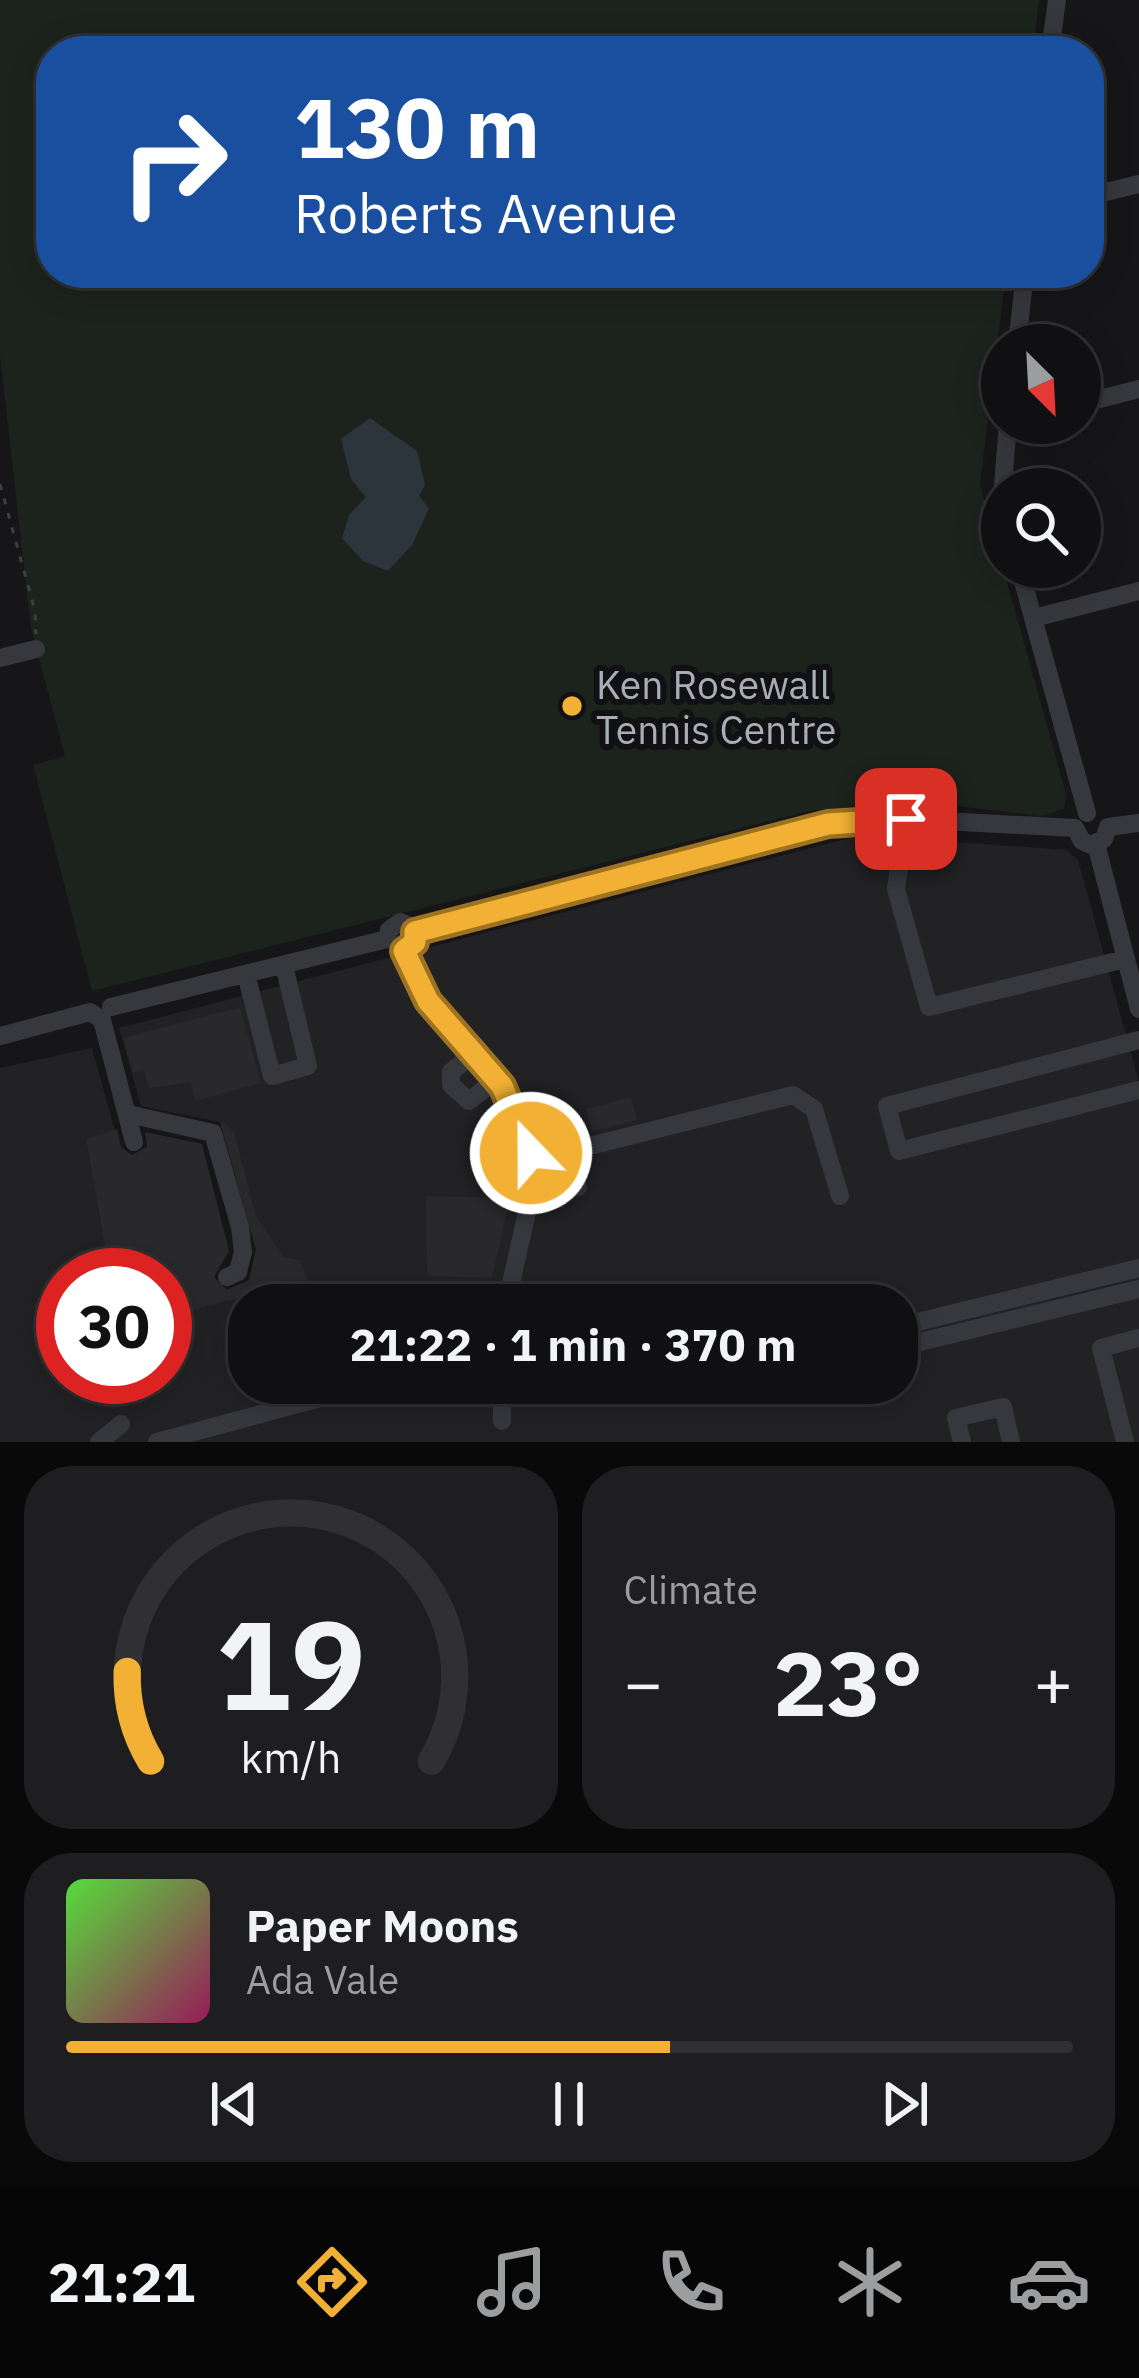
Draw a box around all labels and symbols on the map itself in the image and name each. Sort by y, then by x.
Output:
north arrow [981,324,1101,444]
place label: Ken Rosewall Tennis Centre [596,659,836,755]
marker: Ken Rosewall Tennis Centre [559,693,585,719]
pin [855,768,957,870]
position arrow [468,1090,594,1216]
speed limit sign: 30 [36,1248,192,1404]

